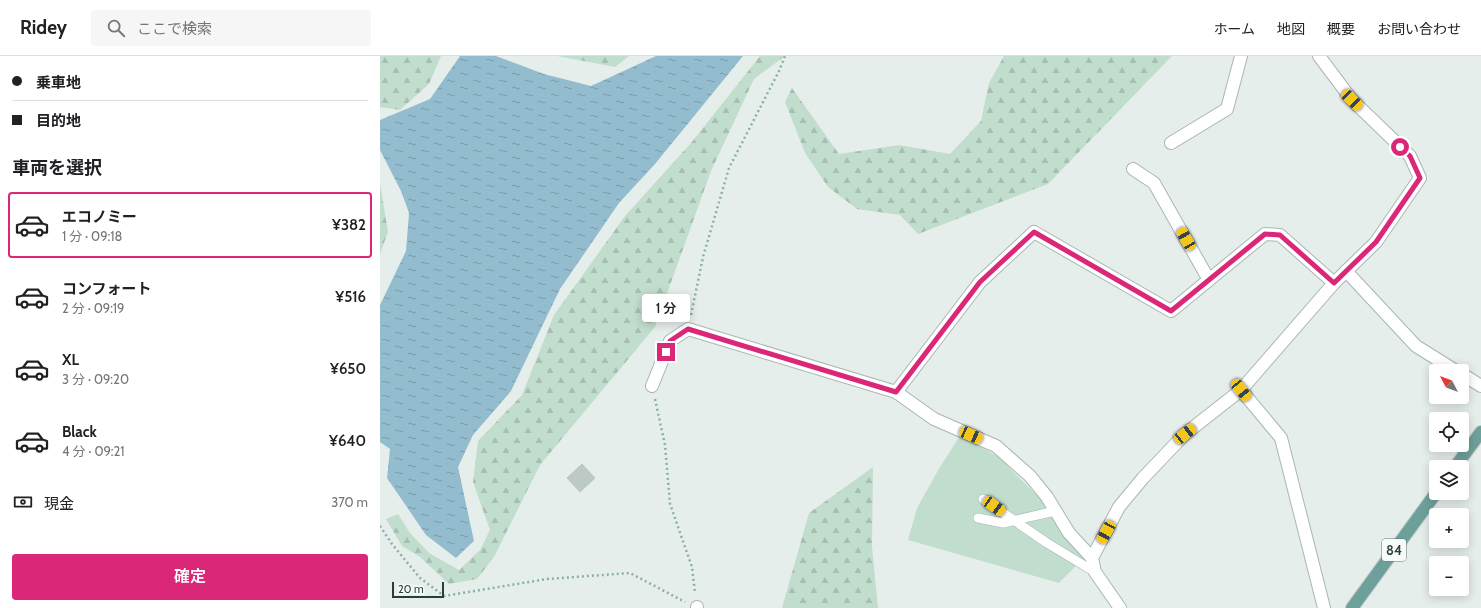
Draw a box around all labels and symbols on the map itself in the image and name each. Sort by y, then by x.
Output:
car [1339,87,1365,113]
route start [1391,138,1409,156]
car [1175,226,1197,252]
callout: 1 分 [642,294,690,322]
route end [657,343,675,361]
north arrow [1429,364,1469,404]
car [1229,377,1253,403]
car [1172,422,1198,446]
car [958,425,984,445]
car [981,494,1007,518]
car [1095,519,1117,545]
road number: 84 [1382,539,1406,561]
scale bar [392,580,444,599]

